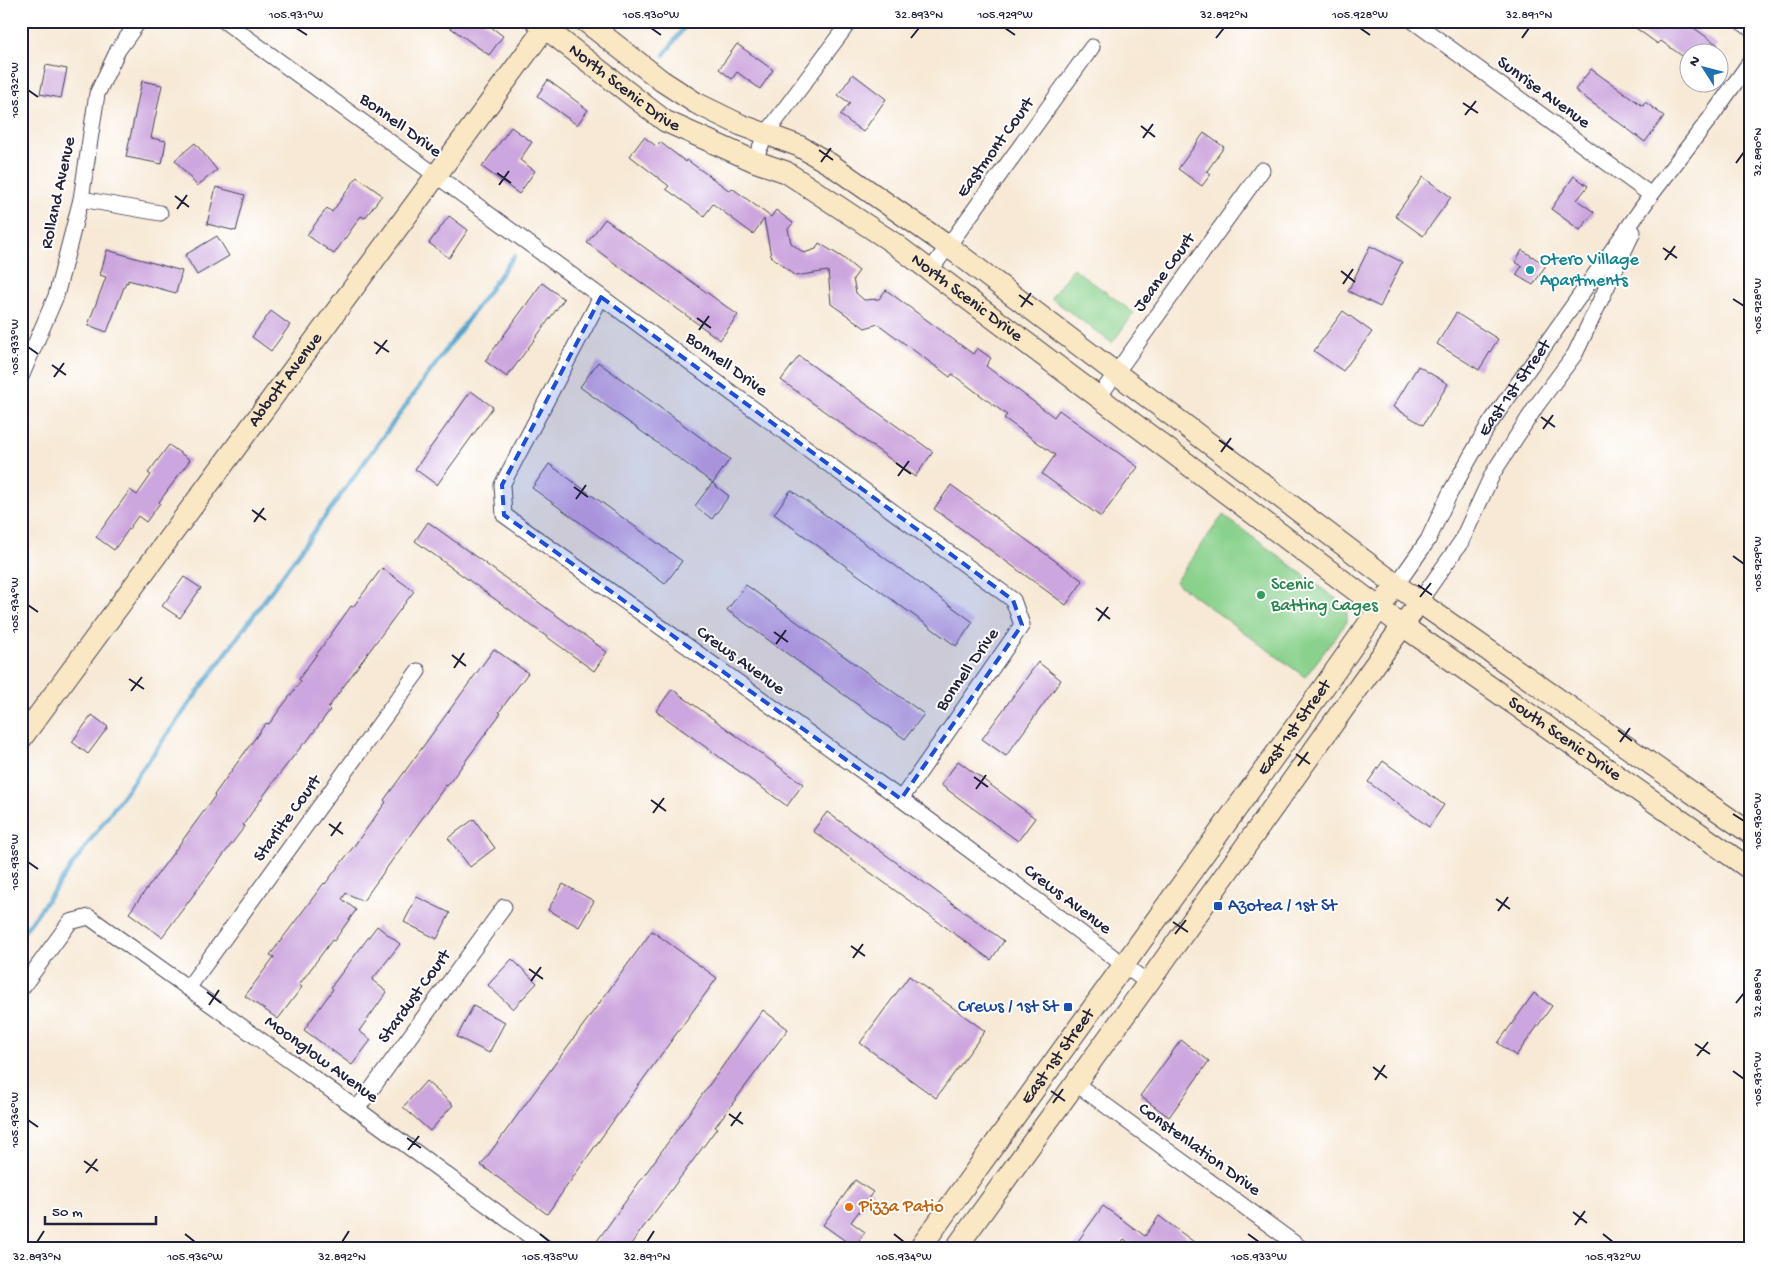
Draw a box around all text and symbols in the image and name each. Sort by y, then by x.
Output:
text: 105.931°W [268,9,323,23]
text: 105.930°W [622,9,679,23]
text: 32.893°N [894,9,943,23]
text: 105.929°W [976,9,1033,23]
text: 32.892°N [1199,9,1248,23]
text: 105.928°W [1331,9,1388,23]
text: 32.891°N [1505,9,1552,23]
street label: North Scenic Drive [564,39,684,137]
north arrow [1678,42,1728,92]
street label: Sunrise Avenue [1492,52,1594,134]
text: N [1686,53,1705,71]
text: 105.932°W [9,62,23,119]
street label: Bonnell Drive [354,89,446,163]
street label: Eastmont Court [953,92,1040,202]
text: 32.890°N [1752,128,1766,177]
street label: Rolland Avenue [37,134,81,251]
street label: Jeane Court [1129,228,1202,316]
street label: North Scenic Drive [906,249,1027,347]
place label: Otero Village Apartments [1540,250,1640,292]
marker: Otero Village Apartments [1524,264,1536,276]
text: 105.928°W [1752,278,1766,335]
text: 105.933°W [9,319,23,376]
street label: Abbott Avenue [244,328,328,431]
street label: Bonnell Drive [680,328,772,402]
street label: East 1st Street [1474,335,1557,440]
text: 105.929°W [1752,536,1766,593]
place label: Scenic Batting Cages [1270,575,1379,617]
text: 105.934°W [9,577,23,634]
marker: Scenic Batting Cages [1255,589,1267,601]
street label: Crews Avenue [692,622,789,701]
street label: Bonnell Drive [931,624,1005,716]
street label: East 1st Street [1253,674,1337,780]
street label: South Scenic Drive [1504,692,1626,786]
street label: Starlite Court [250,770,327,866]
text: 105.930°W [1752,793,1766,850]
text: 105.935°W [9,834,23,891]
street label: Crews Avenue [1019,860,1116,940]
place label: Azotea / 1st St [1228,896,1338,917]
marker: Azotea / 1st St [1212,900,1224,912]
street label: Stardust Court [374,945,457,1048]
text: 32.888°N [1752,968,1766,1018]
place label: Crews / 1st St [958,997,1060,1018]
marker: Crews / 1st St [1062,1001,1074,1013]
street label: East 1st Street [1016,1003,1100,1109]
street label: Moonglow Avenue [260,1012,383,1109]
text: 105.931°W [1752,1052,1766,1107]
text: 105.936°W [9,1092,23,1149]
street label: Constenlation Drive [1134,1099,1265,1202]
scale bar [45,1194,156,1226]
place label: Pizza Patio [858,1197,943,1218]
marker: Pizza Patio [843,1201,855,1213]
text: 50 m [52,1204,83,1222]
text: 32.893°N [12,1251,61,1265]
text: 105.936°W [166,1251,223,1265]
text: 32.892°N [317,1251,366,1265]
text: 105.935°W [521,1251,578,1265]
text: 32.891°N [623,1251,670,1265]
text: 105.934°W [875,1251,932,1265]
text: 105.933°W [1230,1251,1287,1265]
text: 105.932°W [1584,1251,1641,1265]

